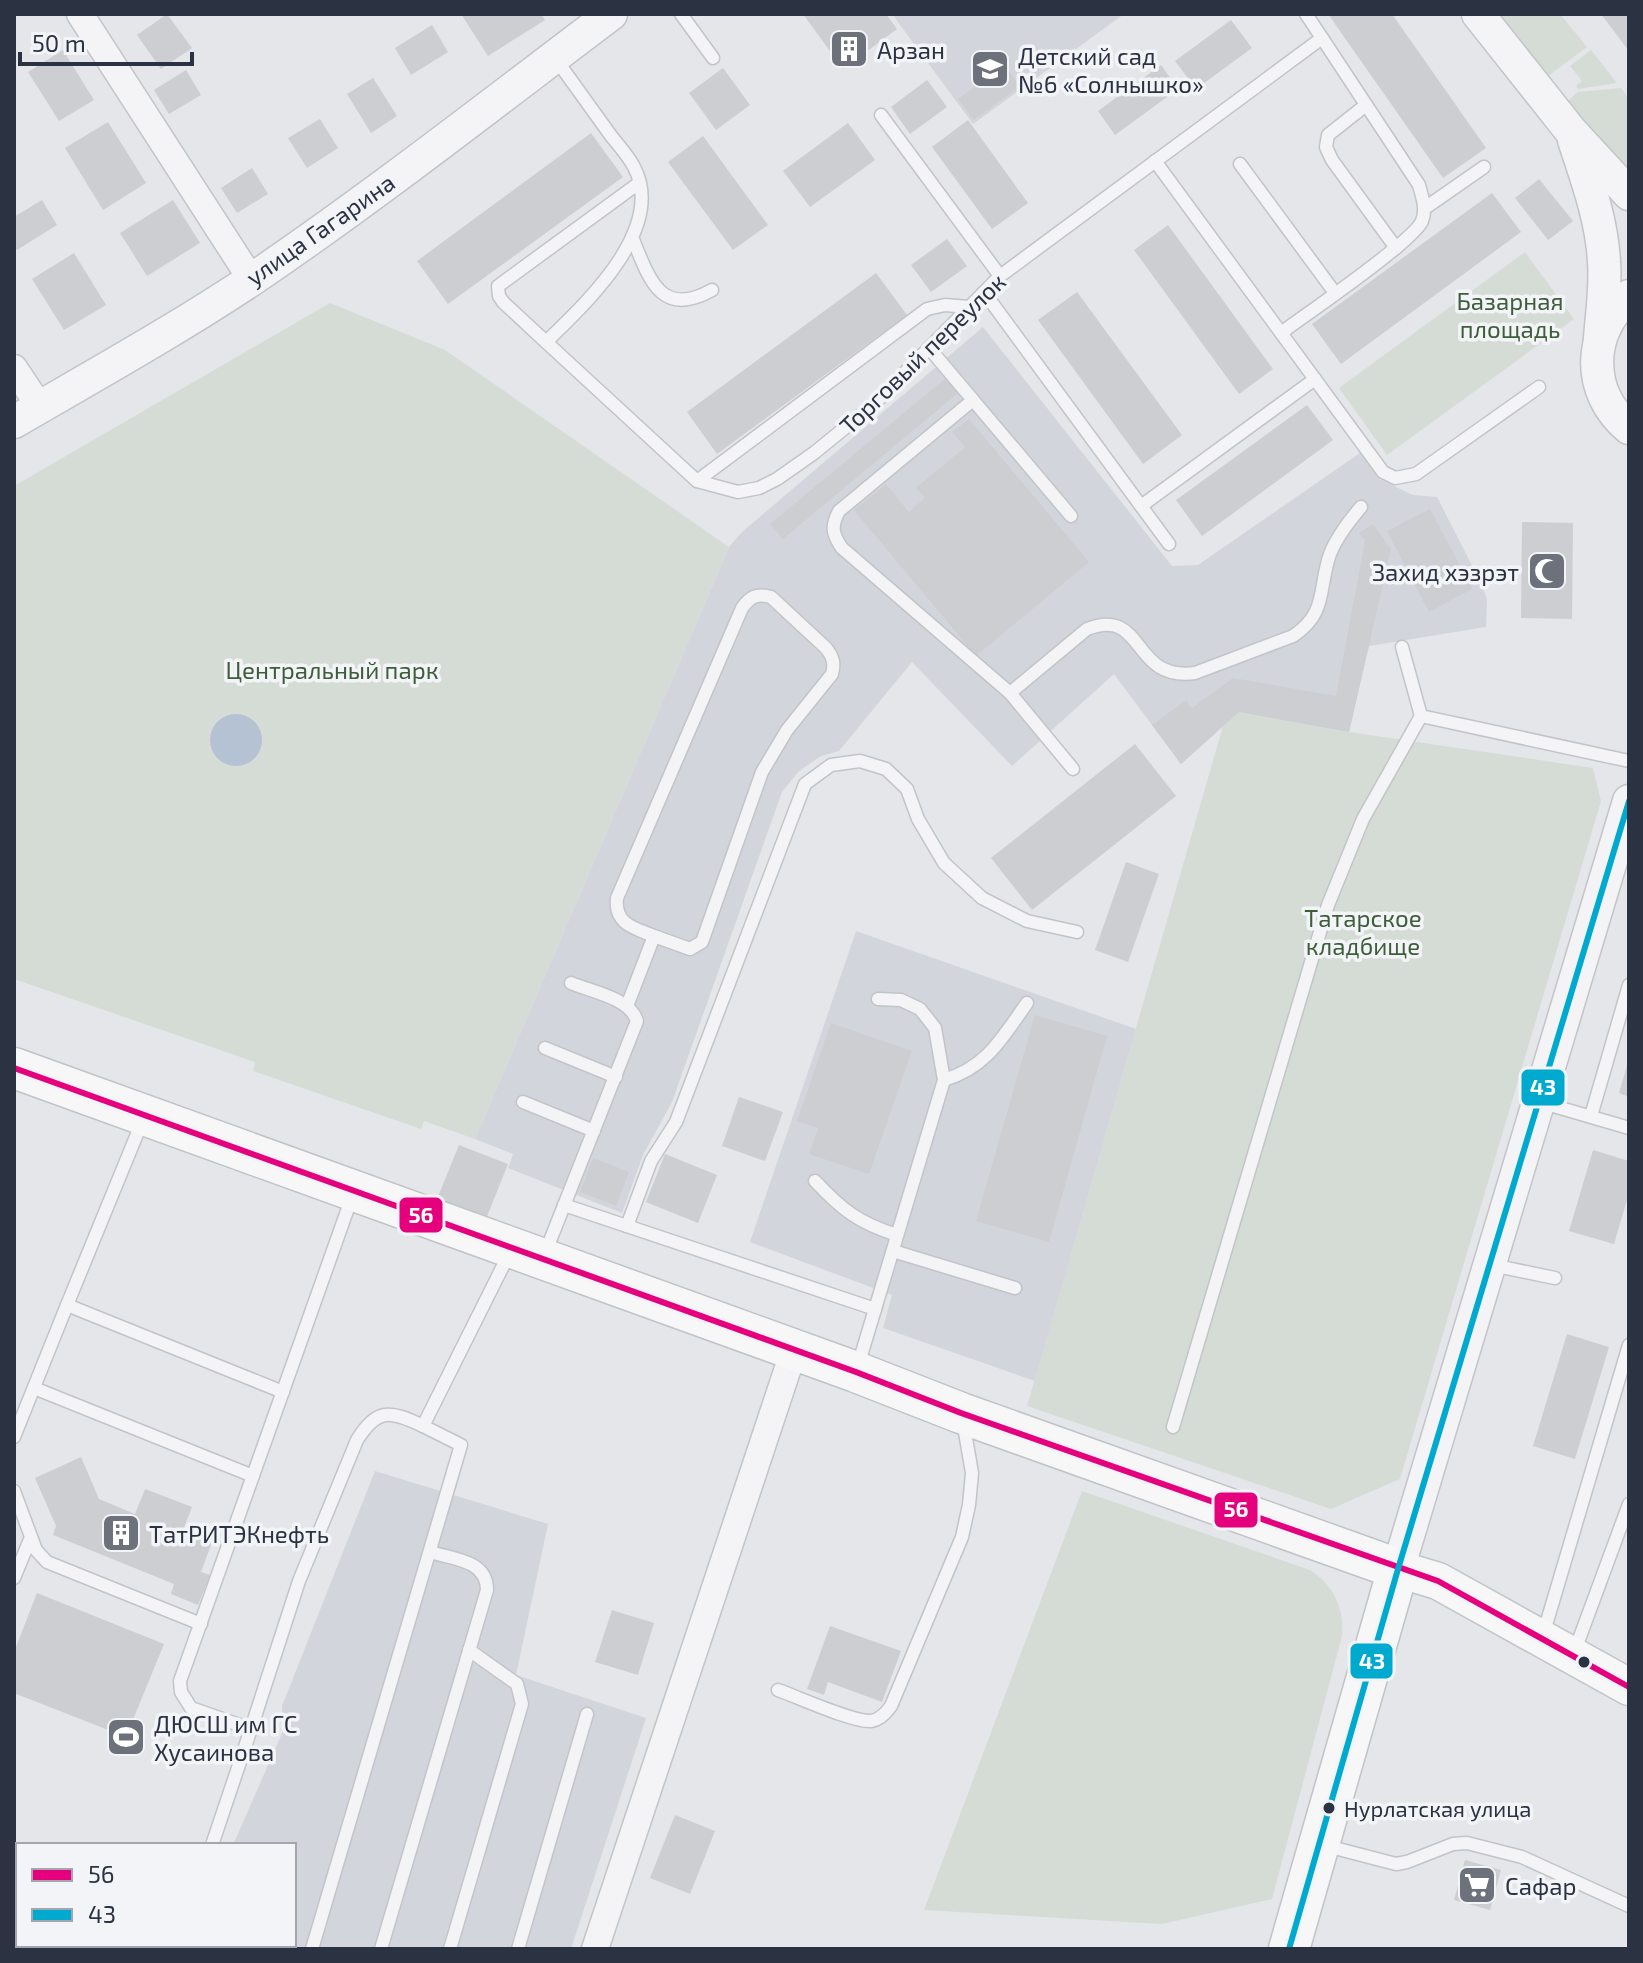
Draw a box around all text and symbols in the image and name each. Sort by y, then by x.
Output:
scale bar [20,16,192,66]
text: 50 m [32,28,86,57]
building icon: Арзан [828,28,870,70]
place label: Арзан [877,35,945,64]
place label: Детский сад №6 «Солнышко» [1018,41,1204,98]
school or university icon: Детский сад №6 «Солнышко» [969,48,1011,90]
street label: улица Гагарина [240,167,401,292]
street label: Торговый переулок [833,266,1012,440]
park label: Базарная площадь [1456,286,1564,343]
mosque icon: Захид хэзрэт [1526,550,1568,592]
place label: Захид хэзрэт [1372,557,1519,586]
park label: Центральный парк [226,655,439,684]
park label: Татарское кладбище [1304,903,1422,960]
line badge: 43 [1520,1068,1566,1107]
text: 43 [1530,1073,1556,1099]
line badge: 56 [398,1196,444,1234]
text: 56 [408,1201,434,1227]
line badge: 56 [1213,1491,1259,1529]
text: 56 [1223,1495,1249,1521]
building icon: ТатРИТЭКнефть [100,1512,142,1554]
place label: ТатРИТЭКнефть [149,1519,329,1548]
line badge: 43 [1349,1642,1394,1680]
text: 43 [1359,1647,1385,1673]
unlabelled marker [1576,1654,1592,1670]
place label: ДЮСШ им ГС Хусаинова [154,1709,297,1767]
sports icon: ДЮСШ им ГС Хусаинова [105,1716,147,1758]
place label: Нурлатская улица [1344,1795,1531,1822]
marker: Нурлатская улица [1321,1800,1337,1816]
legend [16,1843,296,1947]
text: 56 [88,1859,115,1888]
supermarket icon: Сафар [1456,1864,1498,1906]
place label: Сафар [1505,1871,1576,1900]
text: 43 [88,1899,116,1928]

